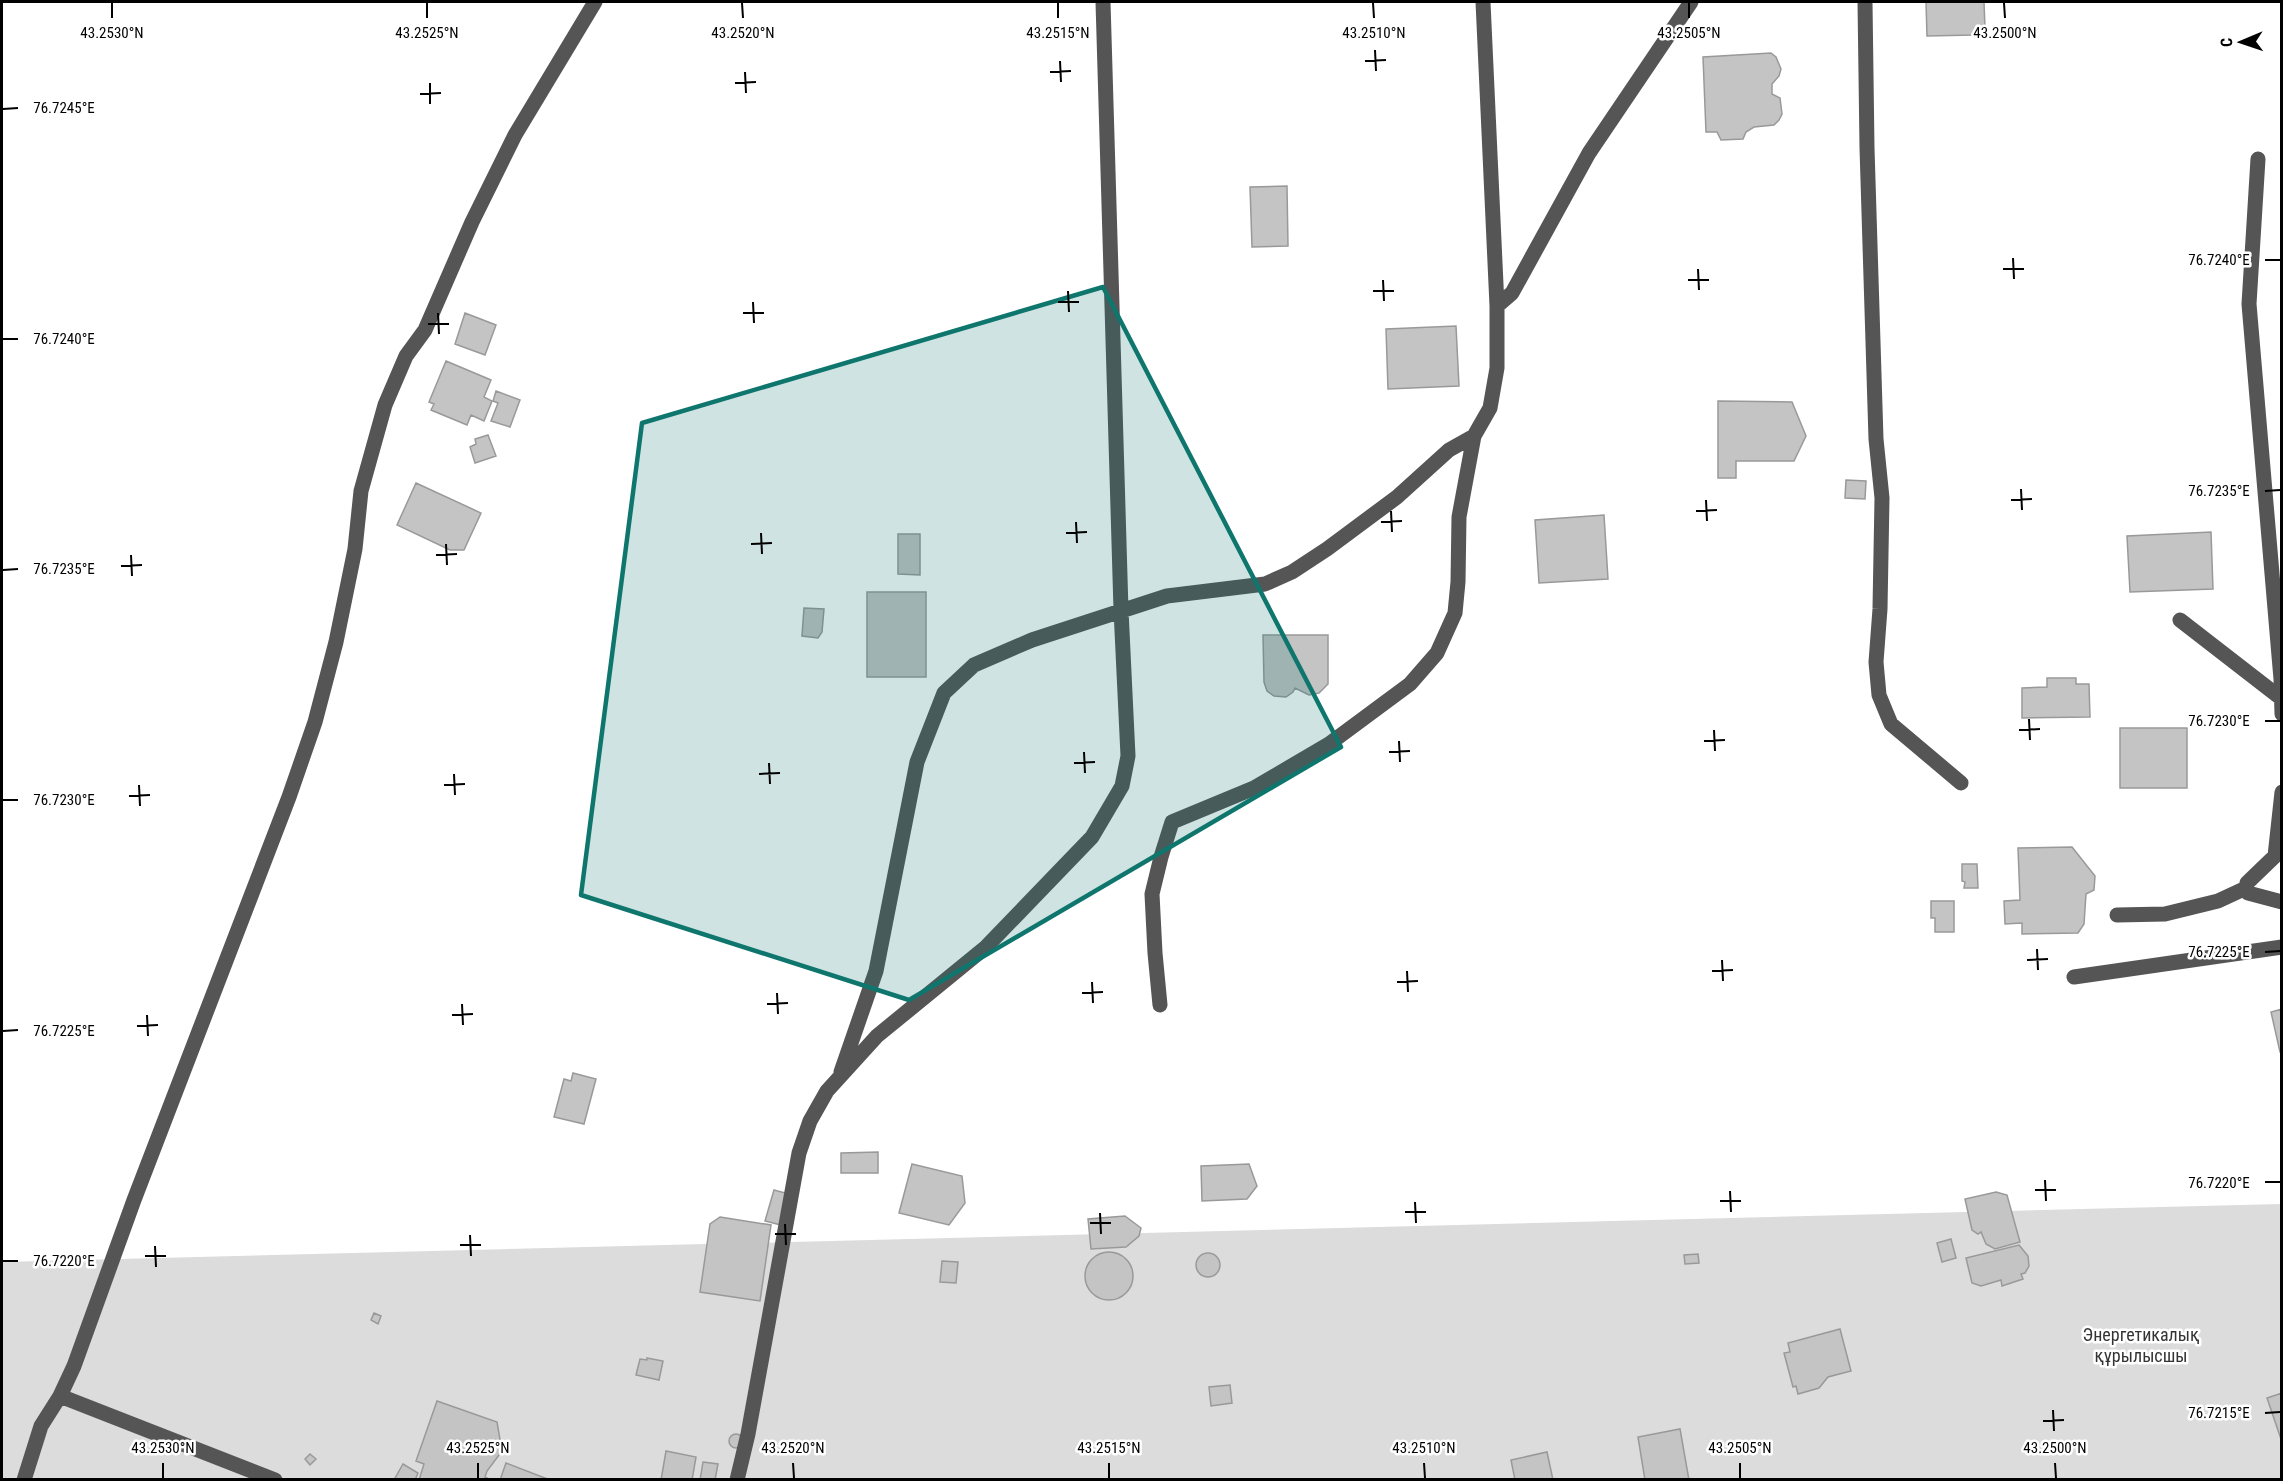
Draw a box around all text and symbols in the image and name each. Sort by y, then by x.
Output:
north arrow [2211,12,2271,72]
text: 43.2530°N [80,24,144,42]
text: 43.2525°N [395,24,459,42]
text: 43.2520°N [711,24,775,42]
text: 43.2515°N [1026,24,1090,42]
text: 43.2510°N [1342,24,1406,42]
text: 43.2505°N [1657,24,1721,42]
text: 43.2500°N [1973,24,2037,42]
text: С [2217,38,2236,47]
text: 76.7245°E [33,99,95,117]
text: 76.7240°E [2188,251,2250,269]
text: 76.7240°E [33,330,95,348]
text: 76.7235°E [2188,482,2250,500]
text: 76.7235°E [33,560,95,578]
text: 76.7230°E [2188,712,2250,730]
text: 76.7230°E [33,791,95,809]
text: 76.7225°E [2188,943,2250,961]
text: 76.7225°E [33,1022,95,1040]
text: 76.7220°E [2188,1174,2250,1192]
text: 76.7220°E [33,1252,95,1270]
park label: Энергетикалық құрылысшы [2083,1324,2199,1366]
text: 76.7215°E [2188,1404,2250,1422]
text: 43.2530°N [131,1439,195,1457]
text: 43.2525°N [446,1439,510,1457]
text: 43.2520°N [761,1439,825,1457]
text: 43.2515°N [1077,1439,1141,1457]
text: 43.2510°N [1392,1439,1456,1457]
text: 43.2505°N [1708,1439,1772,1457]
text: 43.2500°N [2023,1439,2087,1457]

